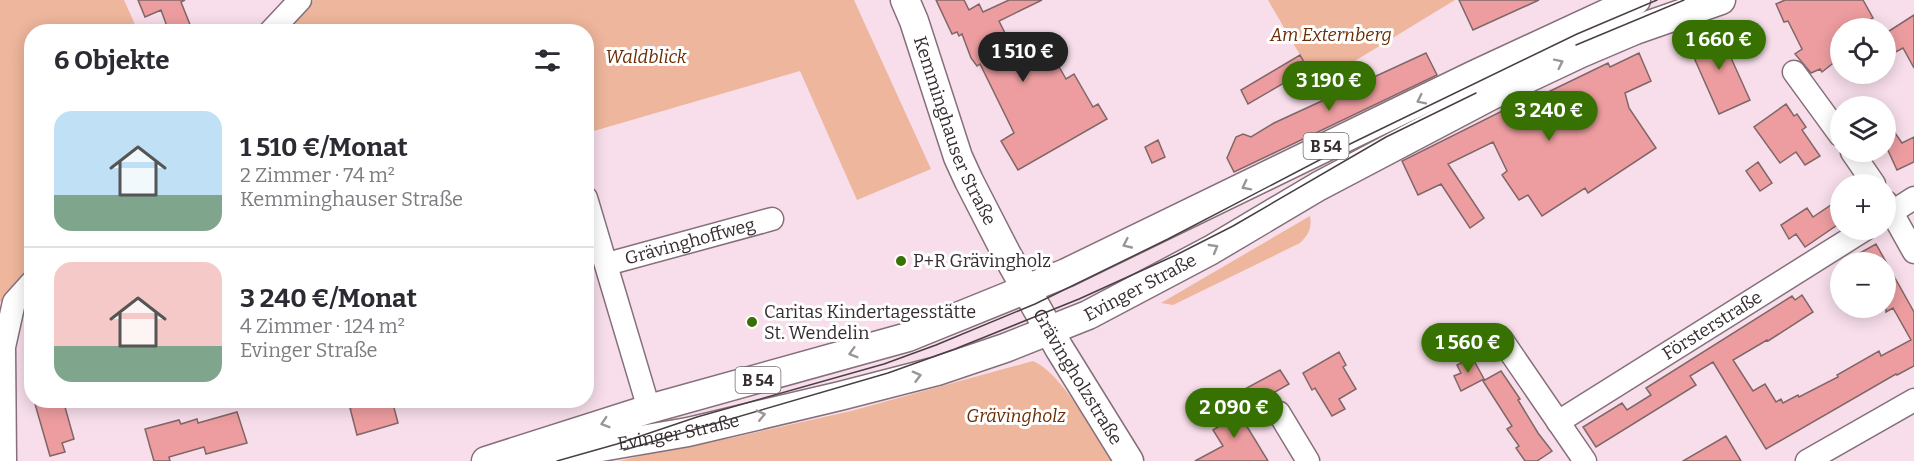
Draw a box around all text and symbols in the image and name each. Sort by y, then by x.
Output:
map controls [1830,18,1896,318]
button: locate [1830,18,1896,84]
pin: 1 660 € [1664,20,1774,71]
park label: Am Externberg [1269,24,1392,46]
text: 1 660 € [1686,27,1752,51]
pin: 1 510 € [968,32,1078,83]
street label: Kemminghauser Straße [909,34,1001,229]
text: 1 510 € [992,39,1054,63]
icon: filters [531,44,564,77]
text: 6 Objekte [54,45,169,76]
park label: Waldblick [605,46,687,68]
one-way arrow [1553,59,1564,71]
pin: 3 190 € [1274,61,1384,112]
text: 3 190 € [1296,68,1362,92]
pin: 3 240 € [1494,91,1604,142]
one-way arrow [1417,93,1428,105]
button: layers [1830,96,1896,162]
text: 3 240 € [1515,98,1583,122]
text: 1 510 €/Monat [240,132,408,163]
road number: B 54 [1304,133,1348,159]
icon: home [102,135,174,207]
text: 2 Zimmer · 74 m² [240,163,395,187]
button: + [1830,174,1896,240]
one-way arrow [1241,179,1252,190]
text: Kemminghauser Straße [240,187,463,211]
street label: Grävinghoffweg [622,213,758,270]
one-way arrow [1123,236,1134,248]
one-way arrow [1208,244,1219,256]
street label: Evinger Straße [1080,249,1200,326]
place label: P+R Grävingholz [913,250,1051,272]
button: − [1830,252,1896,318]
marker: P+R Grävingholz [894,254,908,268]
text: 3 240 €/Monat [240,283,417,314]
icon: home [102,286,174,358]
street label: Försterstraße [1658,286,1766,365]
place label: Caritas Kindertagesstätte St. Wendelin [764,301,976,344]
street label: Grävingholzstraße [1028,305,1127,449]
text: 4 Zimmer · 124 m² [240,314,405,338]
marker: Caritas Kindertagesstätte St. Wendelin [745,315,759,329]
pin: 1 560 € [1413,323,1523,374]
text: 1 560 € [1435,330,1501,354]
text: Evinger Straße [240,338,377,362]
one-way arrow [848,346,859,358]
road number: B 54 [736,367,780,393]
one-way arrow [912,371,922,384]
pin: 2 090 € [1179,388,1289,439]
text: 2 090 € [1199,395,1269,419]
park label: Grävingholz [966,405,1066,427]
street label: Evinger Straße [616,409,742,455]
one-way arrow [756,409,766,422]
one-way arrow [600,416,611,428]

